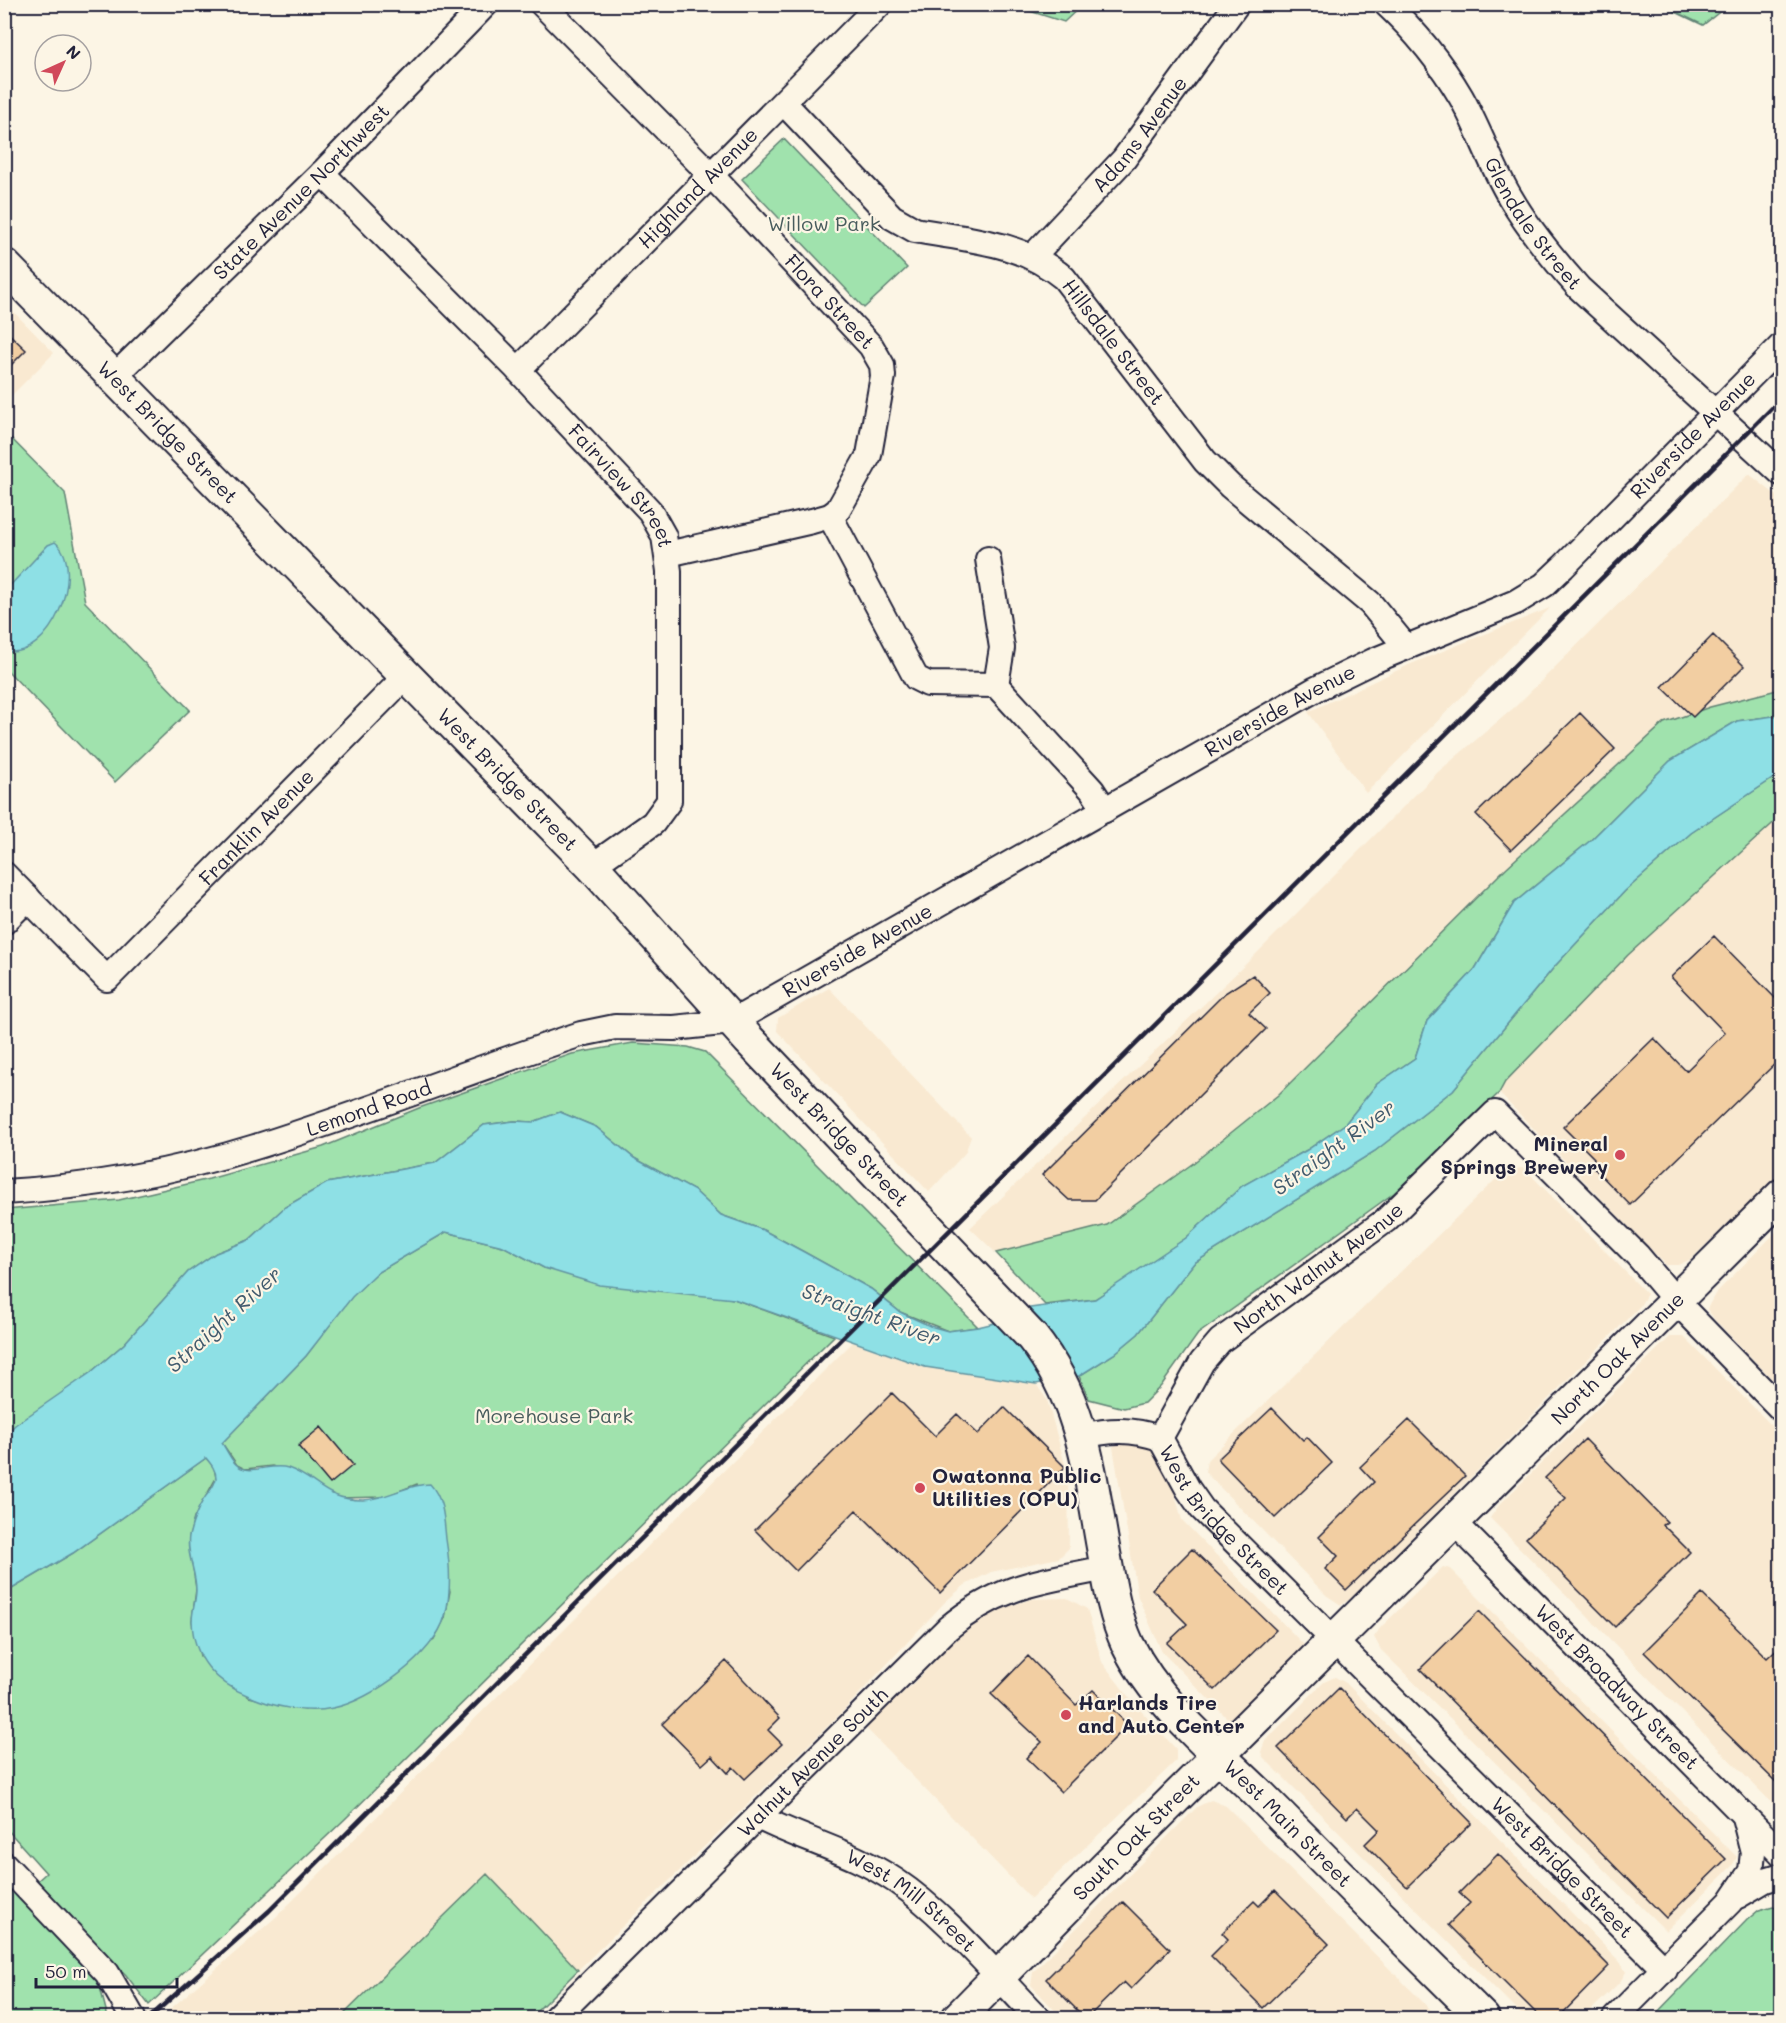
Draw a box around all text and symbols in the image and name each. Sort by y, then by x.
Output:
north arrow [33,33,93,93]
text: N [62,40,86,64]
street label: Adams Avenue [1086,71,1192,197]
street label: State Avenue Northwest [207,98,394,285]
street label: Highland Avenue [632,121,763,253]
street label: Glendale Street [1479,153,1588,295]
park label: Willow Park [768,210,880,236]
street label: Flora Street [780,248,881,354]
street label: Hillsdale Street [1057,273,1171,410]
street label: West Bridge Street [93,354,244,509]
street label: Riverside Avenue [1624,366,1761,504]
street label: Fairview Street [563,418,680,549]
street label: Riverside Avenue [1199,658,1359,762]
street label: West Bridge Street [432,702,584,856]
street label: Franklin Avenue [193,763,319,890]
street label: Riverside Avenue [777,897,937,1003]
street label: West Bridge Street [765,1056,915,1212]
street label: Lemond Road [303,1073,435,1141]
water label: Straight River [1266,1093,1400,1201]
place label: Mineral Springs Brewery [1441,1130,1608,1179]
marker: Mineral Springs Brewery [1613,1148,1627,1162]
street label: North Walnut Avenue [1228,1196,1408,1339]
water label: Straight River [160,1260,286,1378]
water label: Straight River [798,1276,945,1351]
street label: North Oak Avenue [1545,1286,1689,1429]
park label: Morehouse Park [475,1402,633,1428]
street label: West Bridge Street [1154,1440,1295,1600]
place label: Owatonna Public Utilities (OPU) [932,1462,1101,1511]
marker: Owatonna Public Utilities (OPU) [913,1481,927,1495]
street label: West Broadway Street [1530,1598,1705,1775]
street label: Walnut Avenue South [731,1681,893,1842]
place label: Harlands Tire and Auto Center [1078,1689,1245,1738]
marker: Harlands Tire and Auto Center [1059,1708,1073,1722]
street label: West Main Street [1219,1754,1358,1892]
street label: South Oak Street [1066,1767,1205,1906]
street label: West Bridge Street [1486,1791,1639,1943]
street label: West Mill Street [843,1842,982,1957]
scale bar [36,1951,177,1989]
text: 50 m [45,1959,87,1983]

